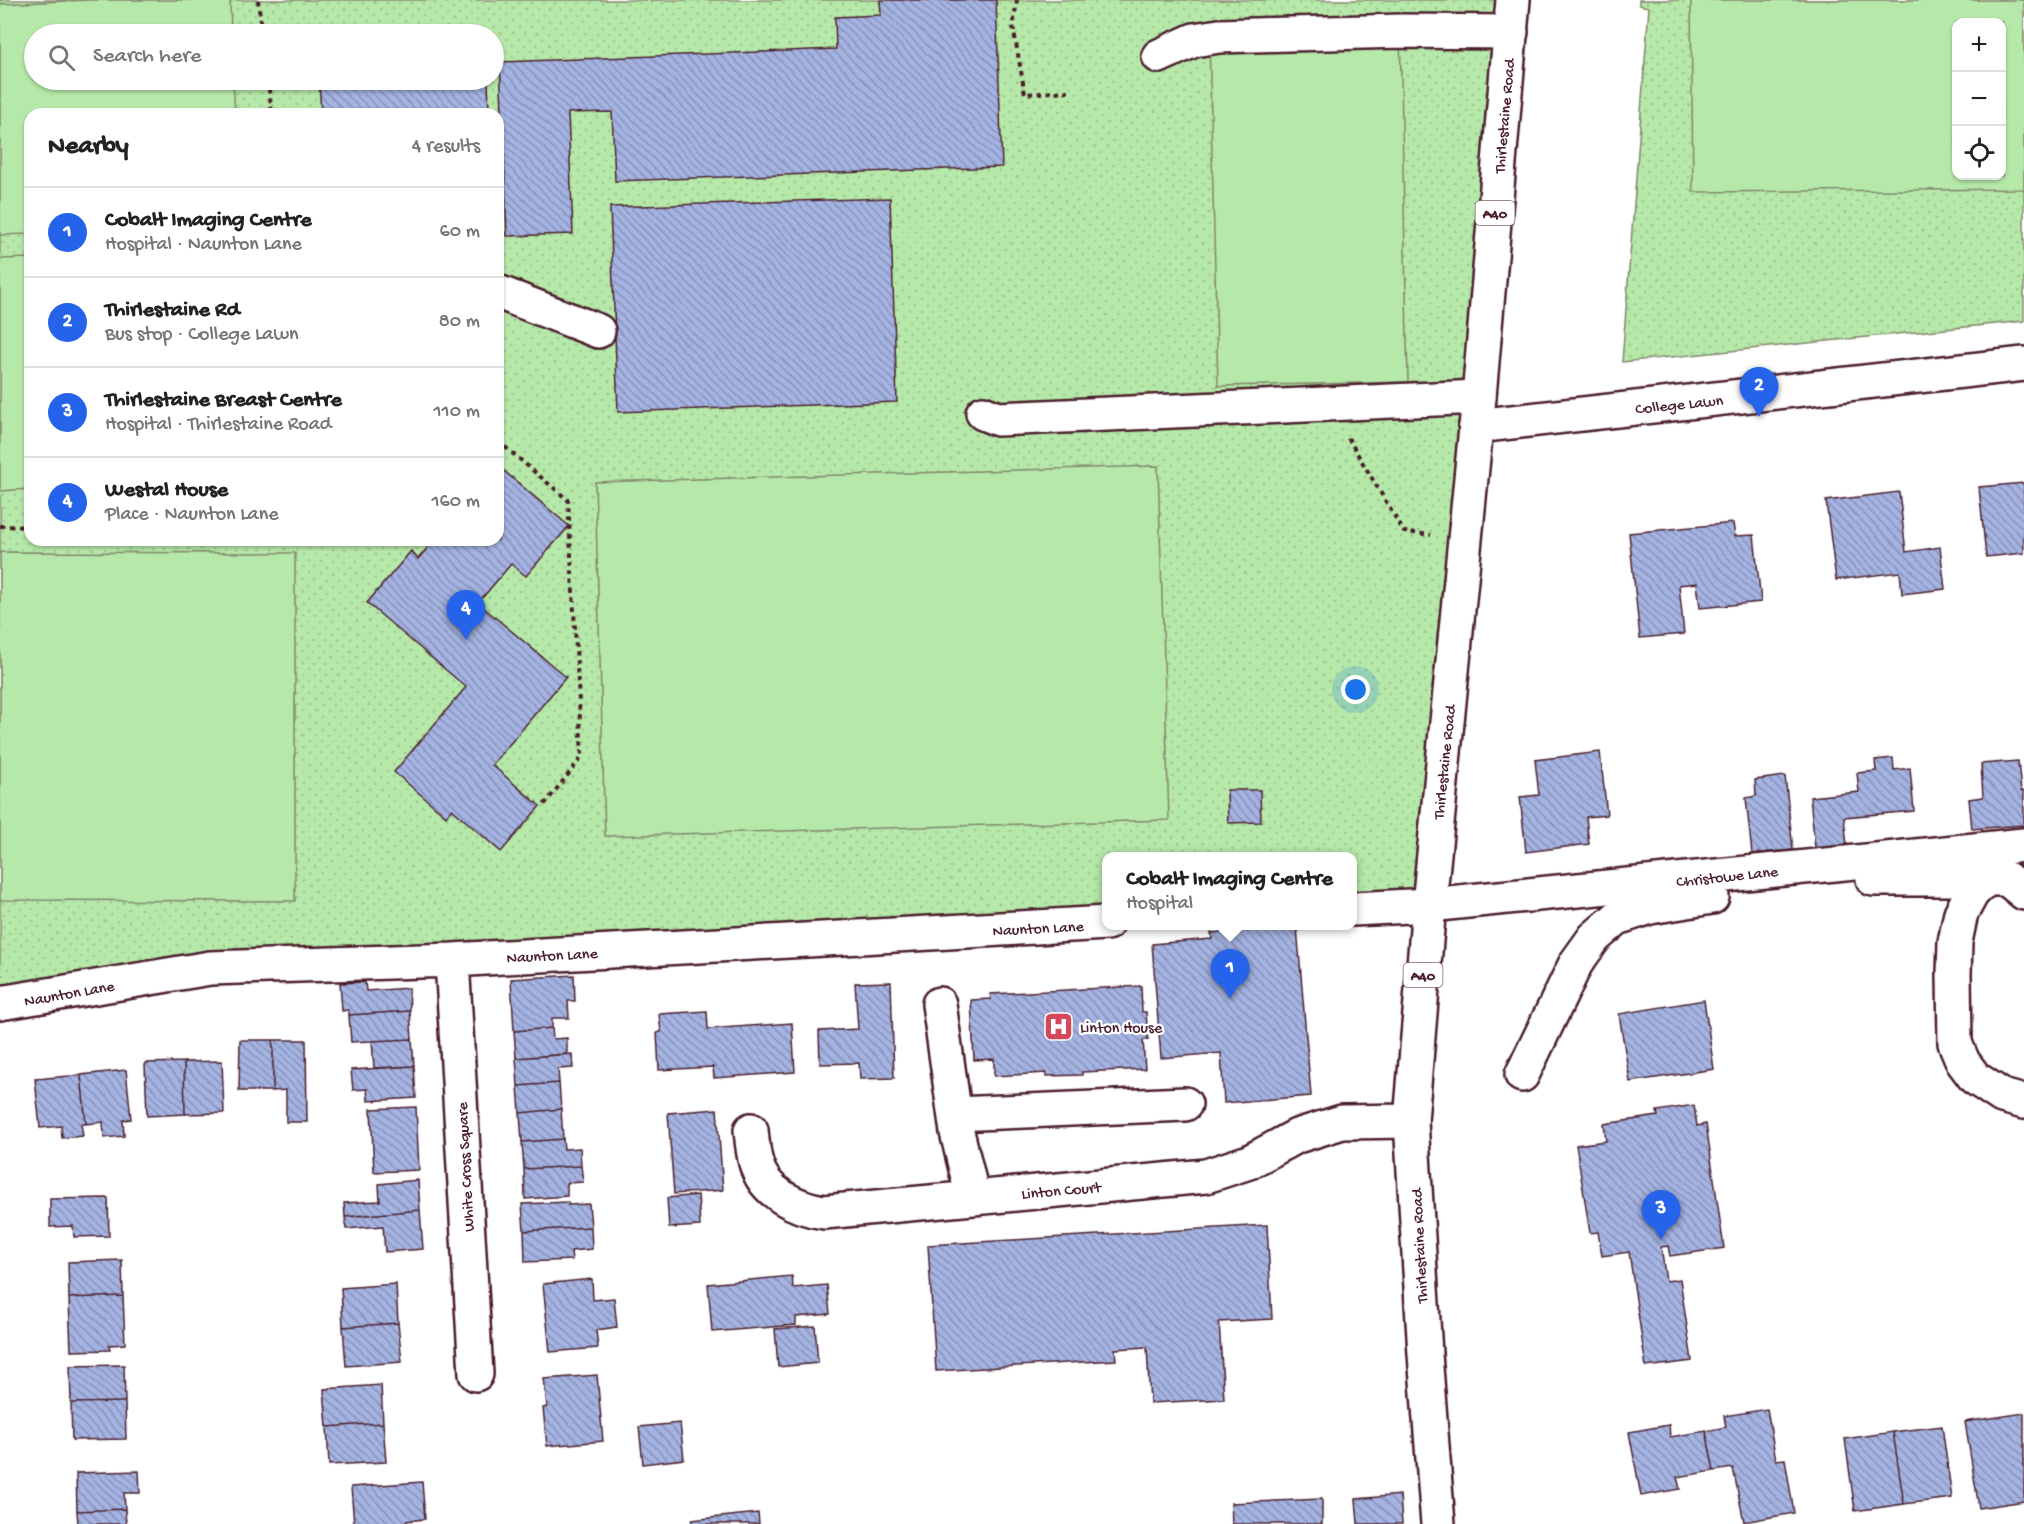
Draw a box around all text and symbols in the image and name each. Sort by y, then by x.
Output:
map controls [1952,18,2006,180]
button: + [1952,18,2006,72]
search box [24,24,504,90]
icon: search [45,41,78,74]
text: Search here [93,44,201,70]
street label: Thirlestaine Road [1492,57,1521,175]
button: − [1952,72,2006,126]
button: locate [1952,126,2006,180]
text: Nearby [48,132,129,163]
text: 4 results [412,136,480,159]
road number: A40 [1476,201,1514,225]
text: Cobalt Imaging Centre [105,208,312,234]
text: 1 [63,221,72,244]
text: 60 m [440,221,480,244]
text: Hospital · Naunton Lane [105,234,302,257]
text: Thirlestaine Rd [105,298,240,324]
text: 2 [63,311,72,334]
text: 80 m [439,311,480,334]
text: Bus stop · College Lawn [105,324,298,347]
pin: 2 [1740,368,1778,417]
text: Thirlestaine Breast Centre [105,388,342,414]
street label: College Lawn [1635,392,1725,421]
text: 3 [62,401,73,424]
text: 110 m [434,401,480,424]
text: Hospital · Thirlestaine Road [105,414,332,437]
text: Westal House [105,478,228,504]
text: 4 [63,491,72,514]
text: 160 m [431,491,480,514]
text: Place · Naunton Lane [105,504,279,527]
pin: 4 [446,590,486,640]
your location [1341,675,1370,704]
street label: Thirlestaine Road [1431,703,1462,822]
popup [1102,852,1357,930]
street label: Christowe Lane [1676,864,1780,893]
text: Cobalt Imaging Centre [1126,867,1333,893]
text: Hospital [1126,893,1193,916]
street label: Naunton Lane [992,919,1085,942]
street label: Naunton Lane [506,946,599,969]
pin: 1 [1210,950,1250,999]
road number: A40 [1404,963,1442,987]
street label: Naunton Lane [23,978,117,1013]
hospital icon: Linton House [1043,1010,1075,1042]
place label: Linton House [1080,1020,1163,1039]
street label: White Cross Square [455,1101,480,1232]
street label: Linton Court [1021,1179,1103,1205]
street label: Thirlestaine Road [1409,1186,1434,1305]
pin: 3 [1642,1190,1680,1240]

